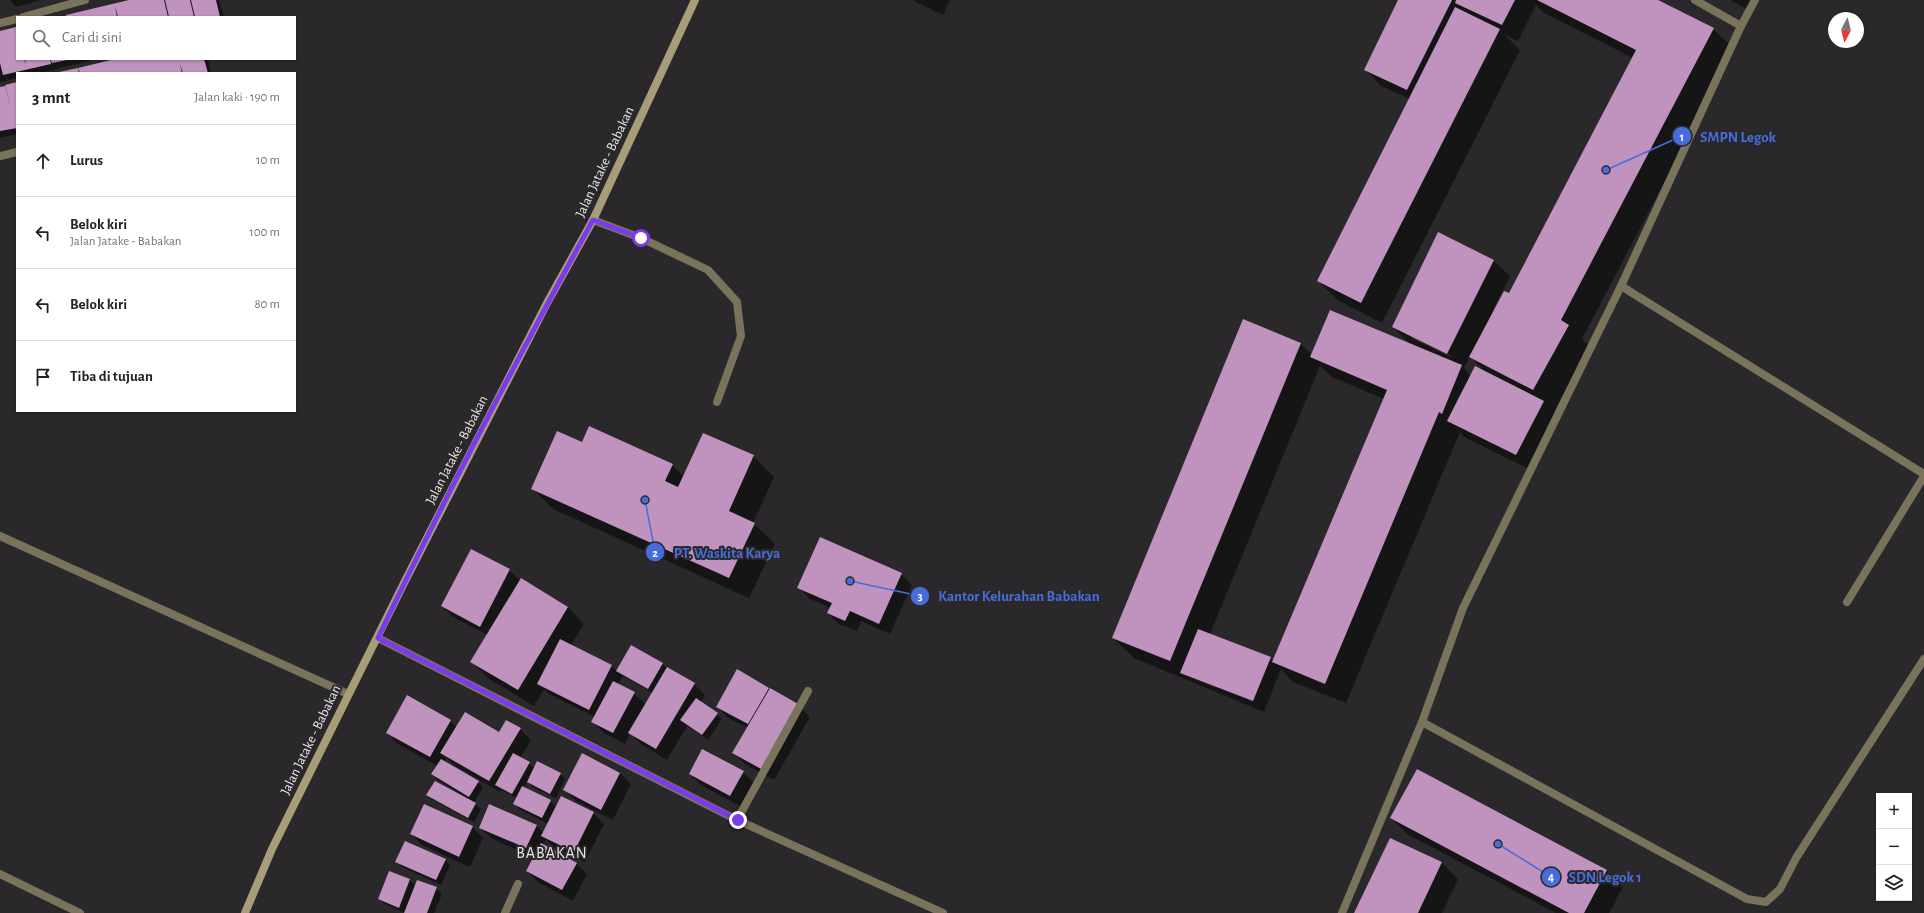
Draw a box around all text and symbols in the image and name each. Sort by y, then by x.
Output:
north arrow [1828,12,1864,48]
search box [16,16,296,60]
icon: search [30,27,52,49]
text: Cari di sini [62,30,122,45]
text: 3 mnt [32,89,70,106]
text: Jalan kaki · 190 m [194,91,280,104]
street label: Jalan Jatake - Babakan [573,105,637,219]
callout: SMPN Legok [1672,123,1784,150]
text: SMPN Legok [1700,130,1777,145]
text: 1 [1680,131,1684,143]
icon: ahead [32,150,54,172]
text: Lurus [70,153,103,168]
text: 10 m [256,154,280,167]
text: Belok kiri [70,217,127,232]
icon: left [32,222,54,244]
text: 100 m [249,226,280,239]
route start [632,229,650,247]
text: Jalan Jatake - Babakan [70,235,182,248]
icon: left [32,294,54,316]
text: Belok kiri [70,297,127,312]
text: 80 m [254,298,280,311]
icon: arrive [32,366,54,388]
text: Tiba di tujuan [70,369,153,384]
street label: Jalan Jatake - Babakan [423,393,491,507]
callout: PT. Waskita Karya [645,539,788,566]
text: PT. Waskita Karya [674,546,780,561]
text: 2 [652,547,658,559]
callout: Kantor Kelurahan Babakan [910,583,1108,610]
text: Kantor Kelurahan Babakan [938,589,1100,604]
text: 3 [917,590,923,602]
street label: Jalan Jatake - Babakan [278,683,344,797]
map controls [1876,793,1912,901]
button: + [1876,793,1912,829]
route end [729,811,747,829]
button: − [1876,829,1912,865]
district label: BABAKAN [516,845,588,861]
callout: SDN Legok 1 [1541,863,1650,890]
button: layers [1876,865,1912,901]
text: SDN Legok 1 [1568,870,1642,885]
text: 4 [1548,871,1554,883]

